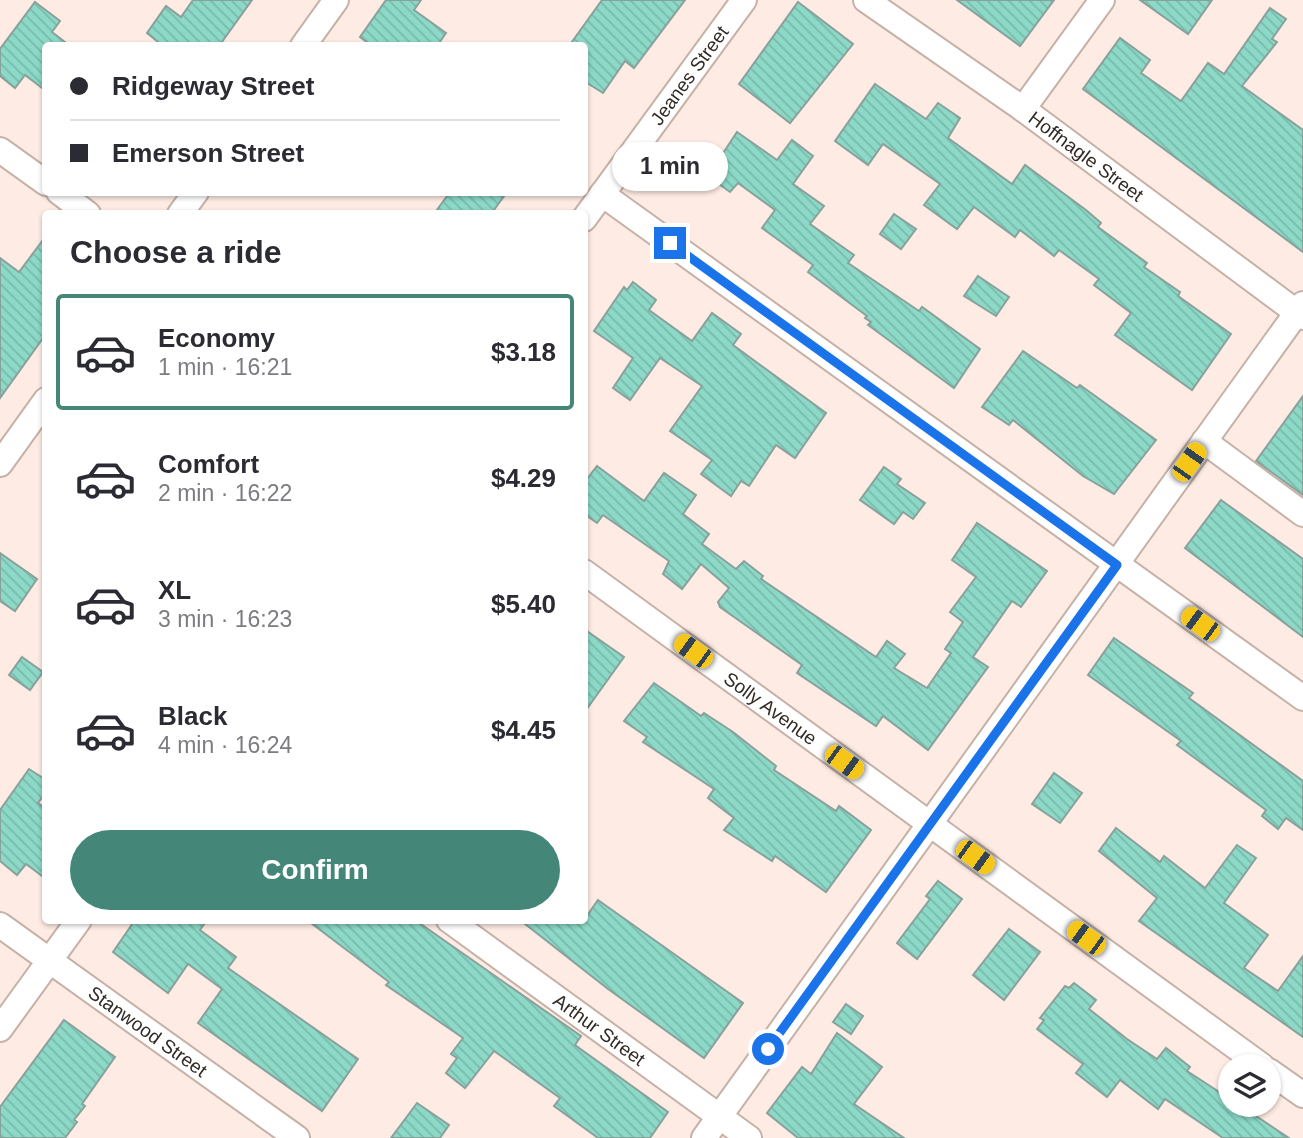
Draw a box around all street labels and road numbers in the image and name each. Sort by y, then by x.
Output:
street label: Jeanes Street [646,21,733,129]
street label: Hoffnagle Street [1025,107,1148,206]
street label: Solly Avenue [720,668,821,749]
street label: Stanwood Street [84,982,211,1081]
street label: Arthur Street [549,990,650,1070]

